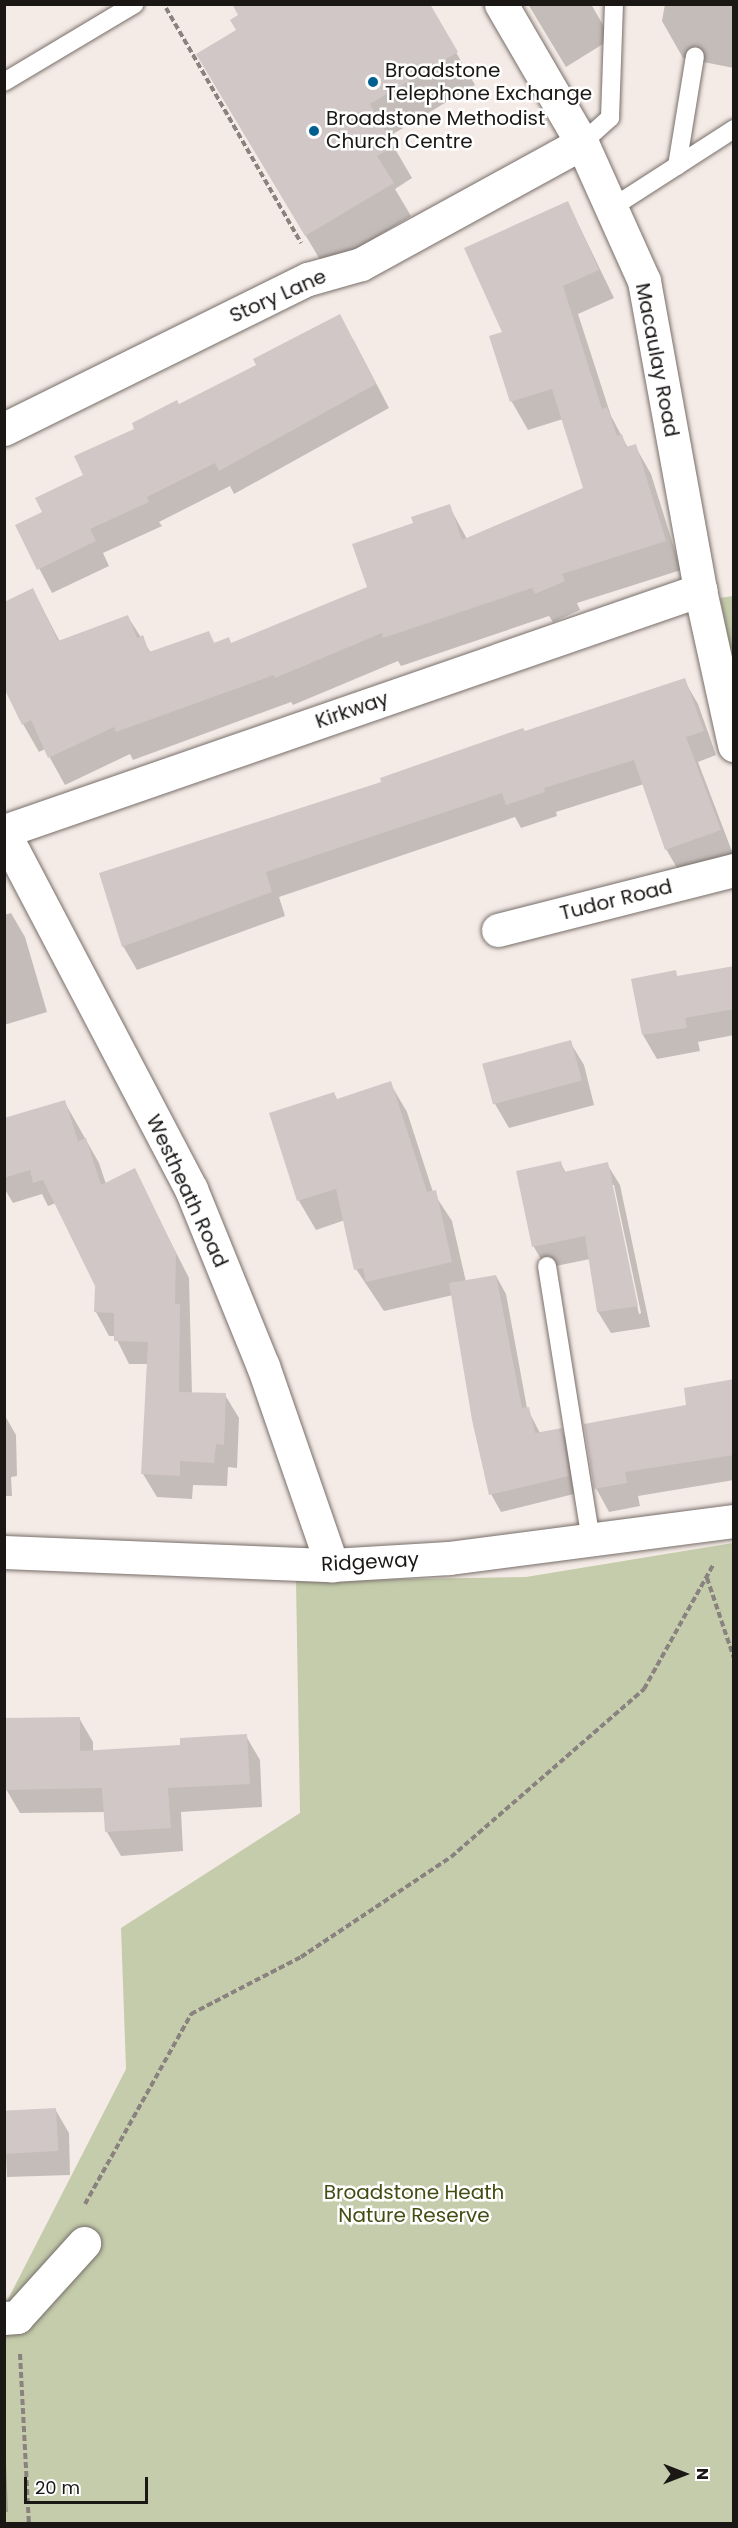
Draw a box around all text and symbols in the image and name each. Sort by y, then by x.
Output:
place label: Broadstone Telephone Exchange [385,58,592,105]
marker: Broadstone Telephone Exchange [366,75,380,89]
place label: Broadstone Methodist Church Centre [326,107,545,154]
marker: Broadstone Methodist Church Centre [307,124,321,138]
street label: Story Lane [226,264,330,328]
street label: Macaulay Road [630,281,684,439]
street label: Kirkway [312,686,392,734]
street label: Tudor Road [557,874,675,926]
street label: Westheath Road [141,1111,233,1271]
street label: Ridgeway [321,1547,419,1577]
park label: Broadstone Heath Nature Reserve [324,2181,504,2228]
north arrow [654,2444,714,2504]
scale bar [27,2465,152,2503]
text: N [691,2468,714,2480]
text: 20 m [35,2475,80,2500]

